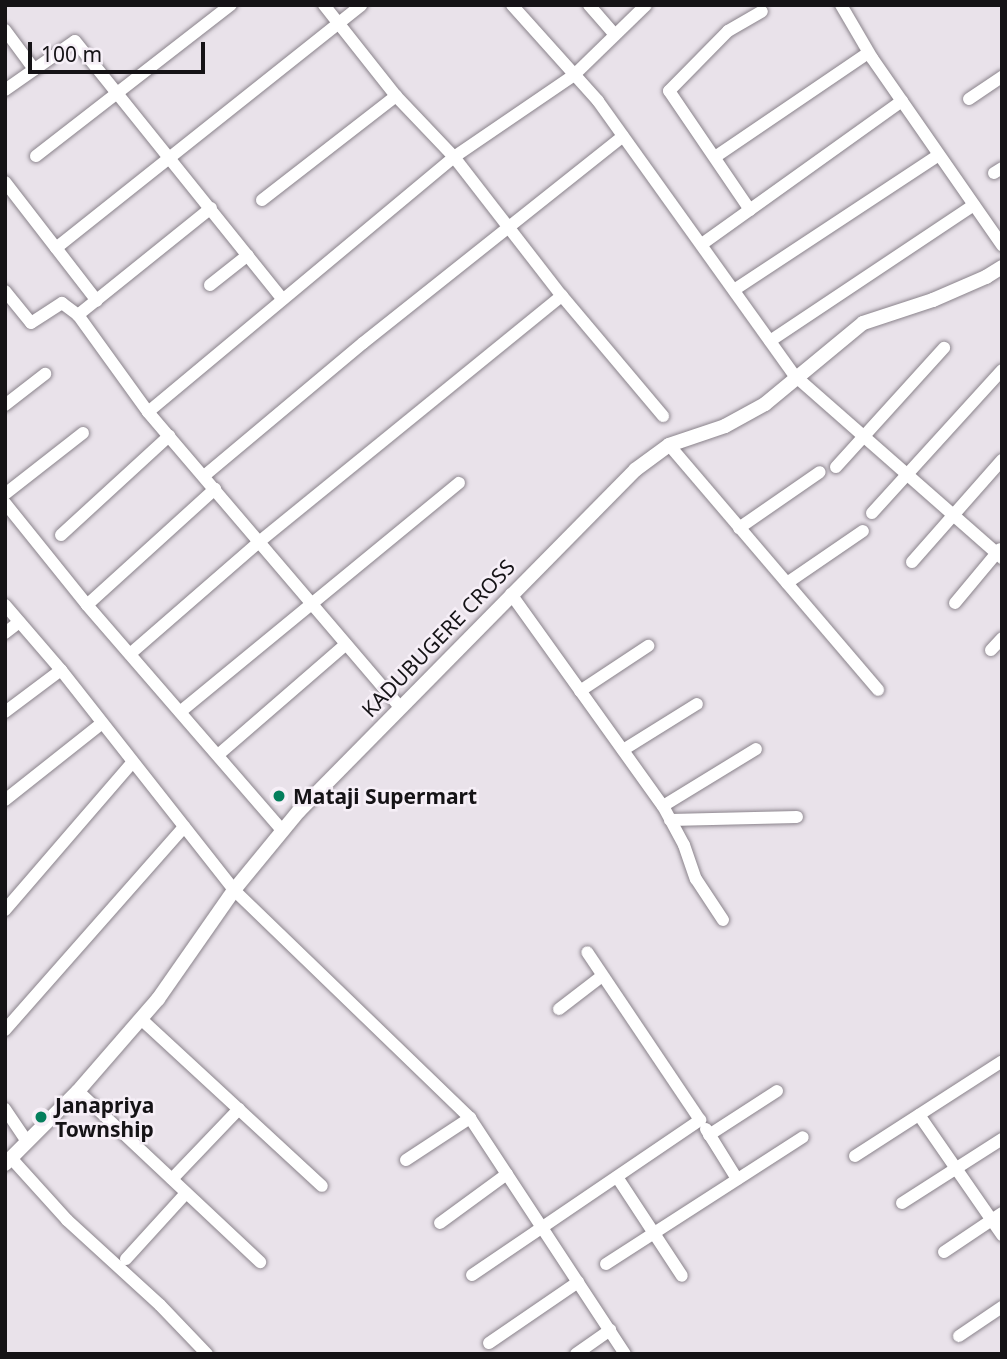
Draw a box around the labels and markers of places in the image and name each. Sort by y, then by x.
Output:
place label: Mataji Supermart [293,783,477,809]
marker: Mataji Supermart [271,788,287,804]
place label: Janapriya Township [55,1092,154,1142]
marker: Janapriya Township [33,1109,49,1125]

